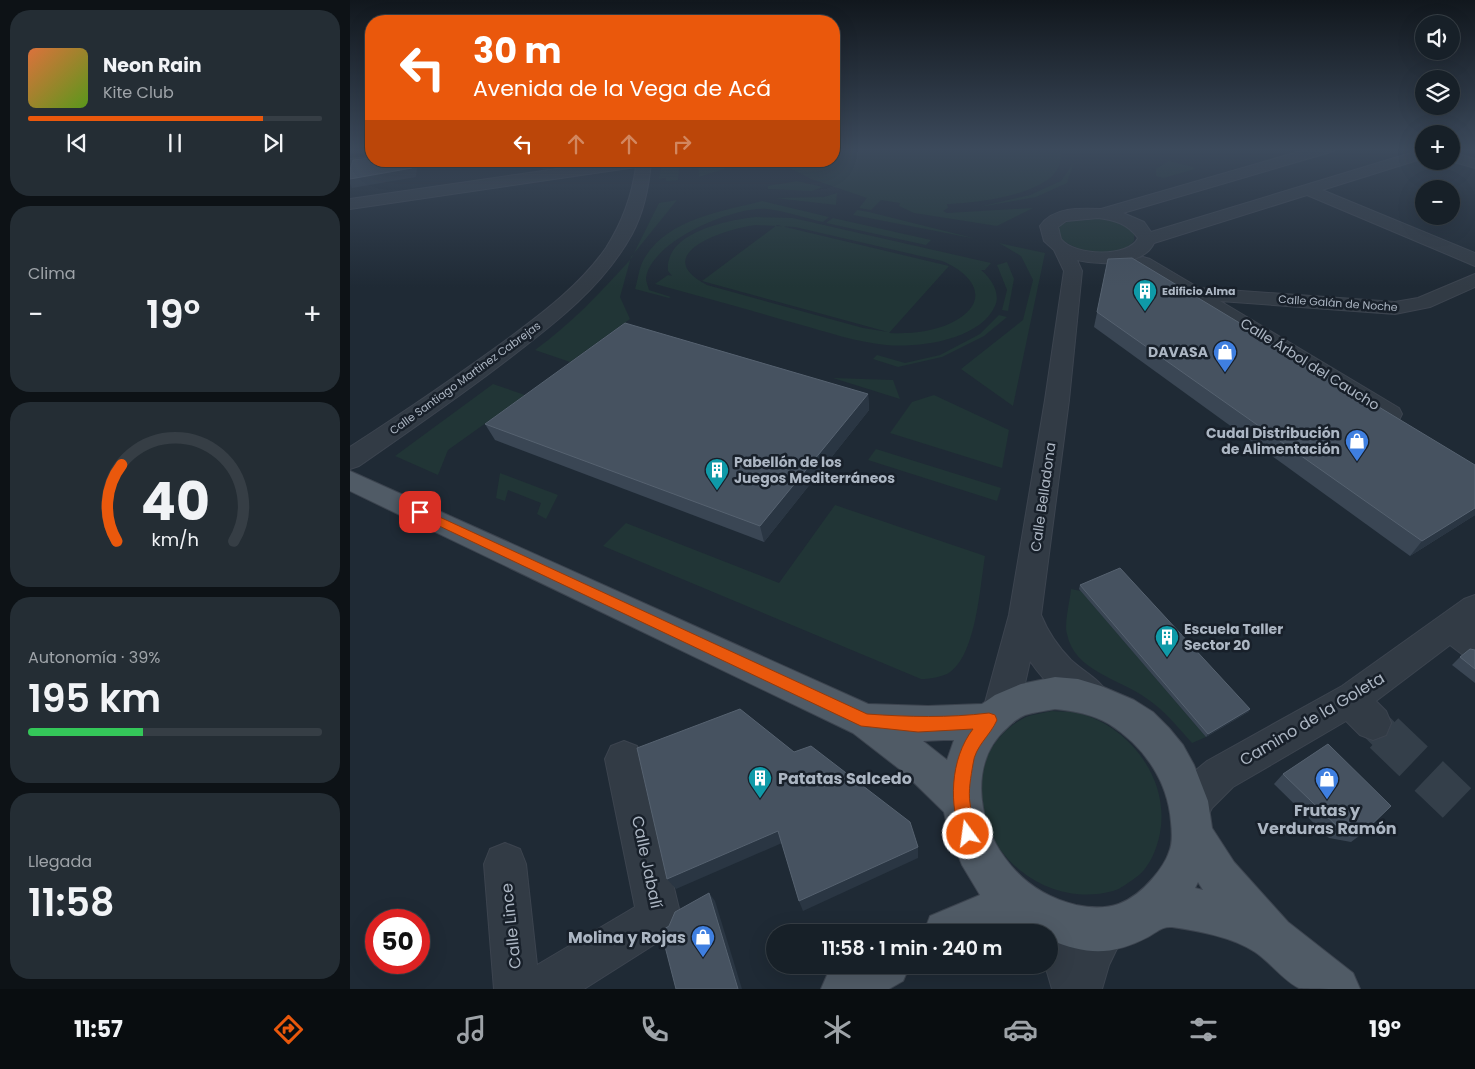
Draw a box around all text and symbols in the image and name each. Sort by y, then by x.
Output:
map controls [1415,15,1460,225]
button: sound [1415,15,1460,60]
text: 30 m [473,26,561,75]
icon: left [390,35,455,100]
text: Neon Rain [103,52,202,79]
button: layers [1415,70,1460,115]
text: Avenida de la Vega de Acá [473,73,771,104]
text: Kite Club [103,81,174,104]
button: + [1415,125,1460,170]
icon: previous [63,129,91,157]
icon: pause [161,129,189,157]
icon: next [259,129,287,157]
icon: left [509,130,537,158]
icon: ahead [562,130,590,158]
icon: ahead [615,130,643,158]
icon: right [668,130,696,158]
button: − [1415,180,1460,225]
text: Clima [28,262,76,285]
building icon: Edificio Alma [1132,278,1158,312]
place label: Edificio Alma [1162,283,1236,299]
text: 19° [146,288,200,341]
street label: Calle Galán de Noche [1278,291,1398,315]
text: − [28,295,43,334]
text: + [303,295,322,334]
street label: Calle Árbol del Caucho [1237,313,1384,415]
street label: Calle Santiago Martinez Cabrejas [386,318,544,438]
shop icon: DAVASA [1212,339,1238,373]
place label: DAVASA [1148,342,1209,362]
place label: Cudal Distribución de Alimentación [1206,423,1340,459]
shop icon: Cudal Distribución de Alimentación [1344,428,1370,462]
street label: Calle Belladona [1025,441,1061,553]
place label: Pabellón de los Juegos Mediterráneos [734,452,895,488]
building icon: Pabellón de los Juegos Mediterráneos [704,457,730,491]
text: 40 [140,465,210,538]
pin [399,491,441,533]
icon: arrive [406,498,434,526]
text: km/h [151,527,199,552]
place label: Escuela Taller Sector 20 [1184,619,1283,655]
building icon: Escuela Taller Sector 20 [1154,624,1180,658]
text: Autonomía · 39% [28,646,160,669]
street label: Camino de la Goleta [1235,667,1389,771]
text: 195 km [28,672,161,725]
building icon: Patatas Salcedo [747,765,773,799]
shop icon: Frutas y Verduras Ramón [1314,766,1340,800]
place label: Patatas Salcedo [778,767,912,790]
place label: Frutas y Verduras Ramón [1257,799,1397,840]
position arrow [941,807,993,859]
street label: Calle Jabalí [626,814,668,910]
text: Llegada [28,850,92,873]
text: 11:58 [28,876,114,929]
street label: Calle Lince [495,882,527,970]
speed limit sign: 50 [365,909,430,974]
shop icon: Molina y Rojas [690,924,716,958]
place label: Molina y Rojas [568,926,686,949]
text: 11:58 · 1 min · 240 m [822,935,1002,962]
icon: directions [271,1012,306,1047]
icon: music [454,1012,489,1047]
icon: phone [637,1012,672,1047]
icon: climate [820,1012,855,1047]
icon: car [1003,1012,1038,1047]
icon: filters [1186,1012,1221,1047]
text: 11:57 [74,1014,123,1045]
text: 19° [1369,1014,1401,1045]

